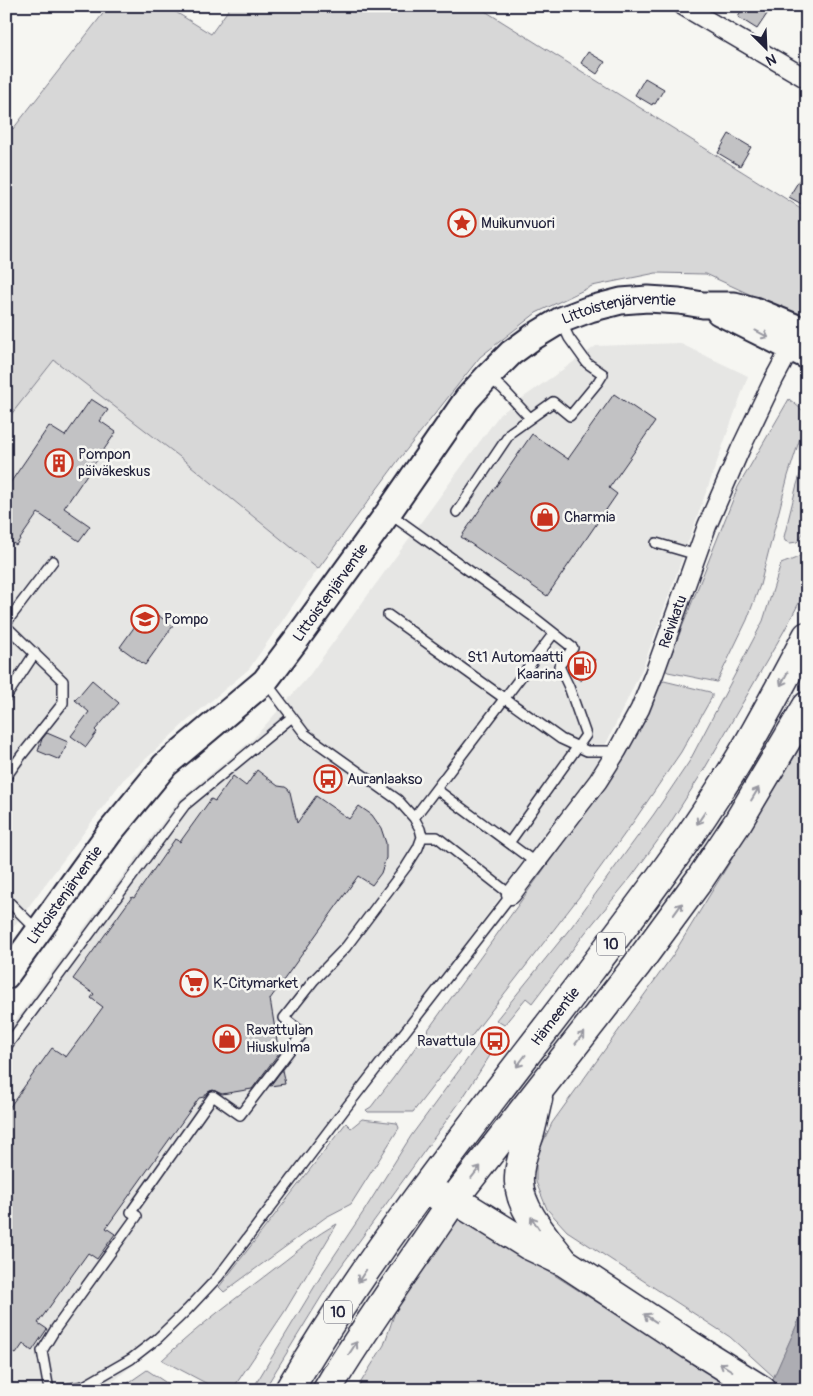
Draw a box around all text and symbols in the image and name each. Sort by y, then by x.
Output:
north arrow [740,22,790,72]
text: N [763,50,779,69]
place icon: Muikunvuori [447,208,477,238]
place label: Muikunvuori [481,214,555,233]
street label: Littoistenjärventie [559,290,677,329]
one-way arrow [754,330,769,339]
place label: Pompon päiväkeskus [78,445,150,481]
building icon: Pompon päiväkeskus [44,448,74,478]
shop icon: Charmia [530,502,560,532]
place label: Charmia [564,508,616,527]
street label: Littoistenjärventie [289,539,373,646]
street label: Reivikatu [655,593,691,651]
school or university icon: Pompo [130,604,160,634]
place label: Pompo [164,610,208,629]
place label: St1 Automaatti Kaarina [467,648,563,684]
fuel station icon: St1 Automaatti Kaarina [567,651,597,681]
one-way arrow [778,671,788,685]
bus stop icon: Auranlaakso [313,764,343,794]
place label: Auranlaakso [347,770,423,789]
one-way arrow [751,787,761,801]
one-way arrow [696,811,706,825]
street label: Littoistenjärventie [23,842,107,948]
one-way arrow [673,902,683,916]
road number: 10 [597,932,625,956]
supermarket icon: K-Citymarket [179,968,209,998]
place label: K-Citymarket [213,974,299,993]
street label: Hämeentie [527,983,585,1050]
place label: Ravattulan Hiuskulma [246,1021,313,1057]
shop icon: Ravattulan Hiuskulma [212,1024,242,1054]
bus stop icon: Ravattula [480,1026,510,1056]
place label: Ravattula [417,1032,476,1051]
one-way arrow [575,1032,586,1045]
one-way arrow [516,1055,527,1068]
one-way arrow [470,1166,481,1179]
one-way arrow [530,1216,540,1230]
one-way arrow [357,1269,367,1283]
road number: 10 [324,1300,352,1324]
one-way arrow [643,1313,657,1323]
one-way arrow [347,1341,358,1355]
one-way arrow [719,1362,733,1373]

